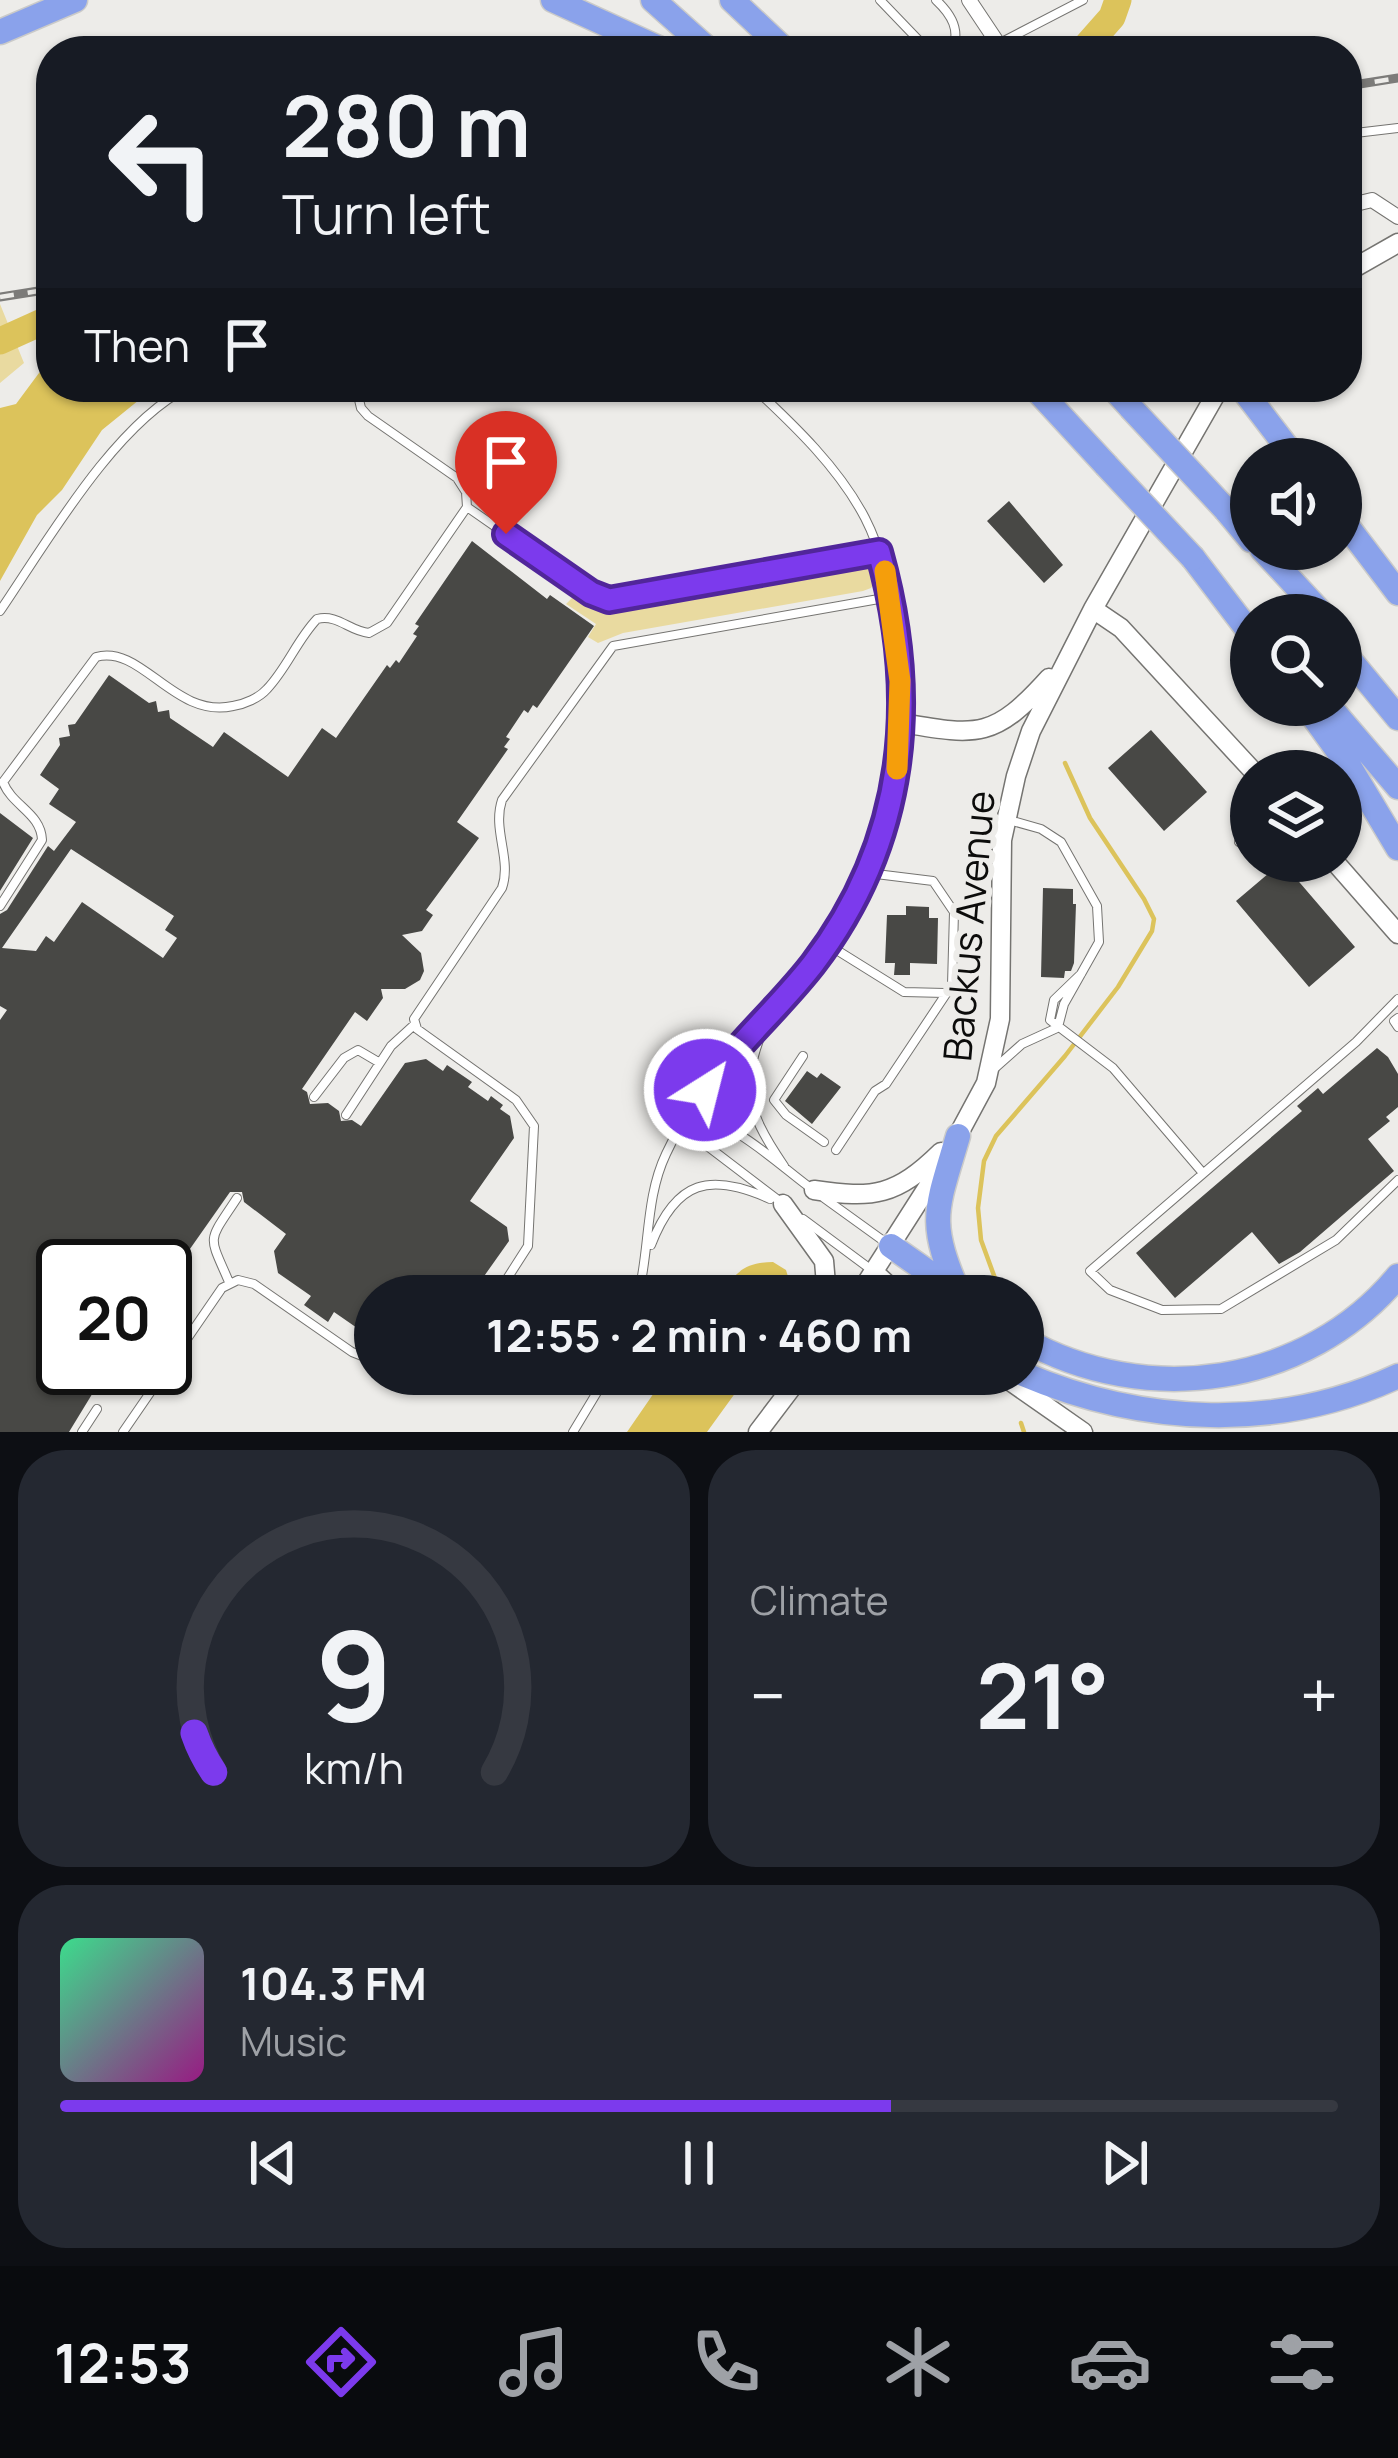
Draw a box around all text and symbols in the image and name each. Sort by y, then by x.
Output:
text: 280 m [282,67,531,182]
icon: left [84,84,240,240]
text: Turn left [282,176,491,250]
icon: arrive [214,312,280,378]
text: Then [84,314,190,376]
pin [455,411,557,534]
icon: arrive [473,429,539,495]
map controls [1230,438,1362,882]
button: sound [1230,438,1362,570]
button: search [1230,594,1362,726]
button: layers [1230,750,1362,882]
street label: Backus Avenue [929,788,1007,1064]
position arrow [642,1027,768,1153]
speed limit sign: 20 [36,1239,192,1395]
text: 12:55 · 2 min · 460 m [486,1304,912,1366]
text: Climate [750,1573,889,1627]
text: 9 [315,1588,393,1758]
text: 21° [976,1633,1110,1756]
text: − [750,1650,786,1740]
text: + [1300,1650,1338,1740]
text: km/h [304,1737,404,1796]
text: 104.3 FM [240,1952,427,2014]
text: Music [240,2014,347,2068]
icon: previous [240,2130,306,2196]
icon: pause [666,2130,732,2196]
icon: next [1092,2130,1158,2196]
icon: directions [299,2320,383,2404]
icon: music [492,2320,576,2404]
icon: phone [684,2320,768,2404]
icon: climate [876,2320,960,2404]
icon: car [1068,2320,1152,2404]
icon: filters [1260,2320,1344,2404]
text: 12:53 [54,2325,191,2399]

